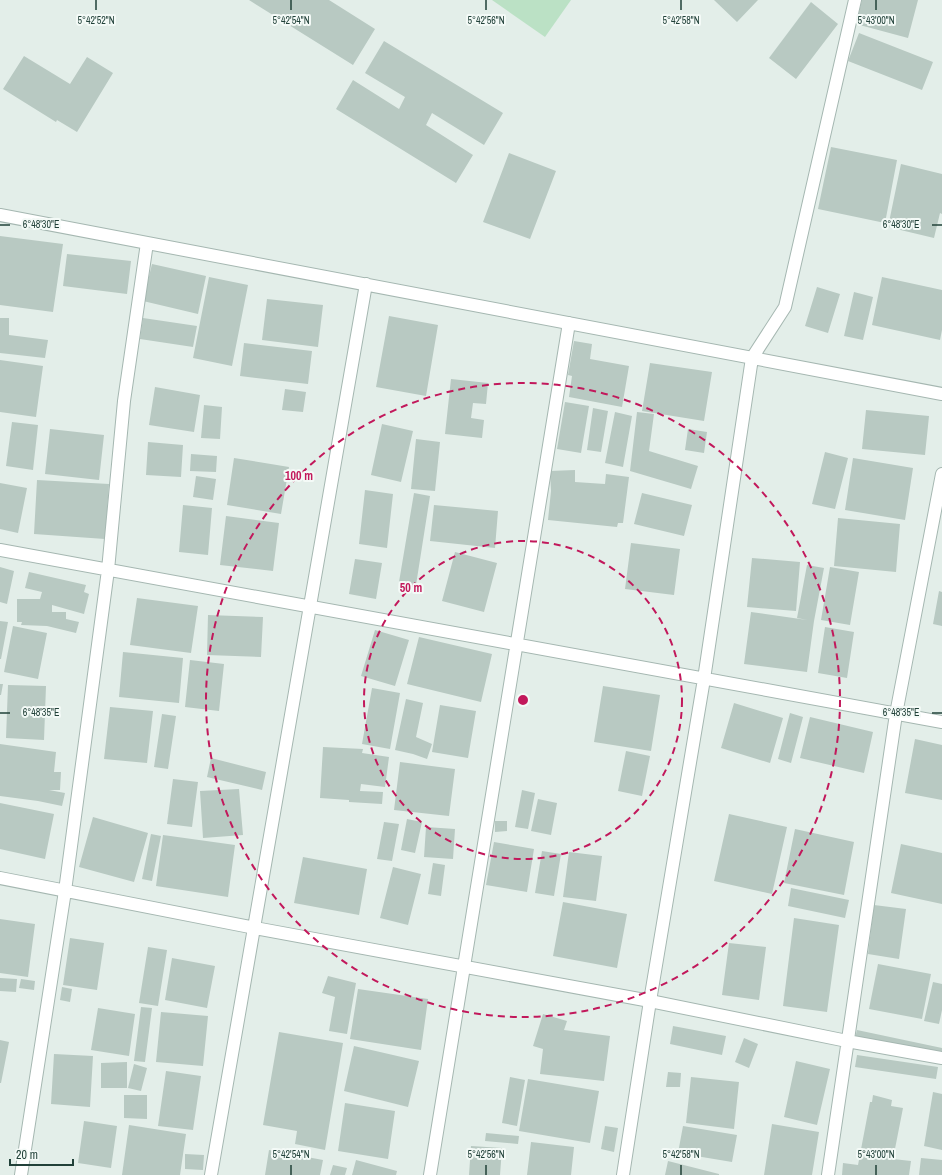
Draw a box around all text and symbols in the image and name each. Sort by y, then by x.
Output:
text: 5°42'52"N [77,14,115,27]
text: 5°42'54"N [272,14,310,27]
text: 5°42'56"N [467,14,505,27]
text: 5°42'58"N [662,14,700,27]
text: 5°43'00"N [857,14,895,27]
text: 6°48'30"E [23,218,59,231]
text: 6°48'30"E [883,218,919,231]
text: 100 m [285,468,313,484]
text: 50 m [400,580,422,596]
centre of rings [516,693,530,707]
text: 6°48'35"E [23,706,59,719]
text: 6°48'35"E [883,706,919,719]
scale bar [10,1141,73,1167]
text: 20 m [16,1147,38,1163]
text: 5°42'54"N [272,1148,310,1161]
text: 5°42'56"N [467,1148,505,1161]
text: 5°42'58"N [662,1148,700,1161]
text: 5°43'00"N [857,1148,895,1161]

